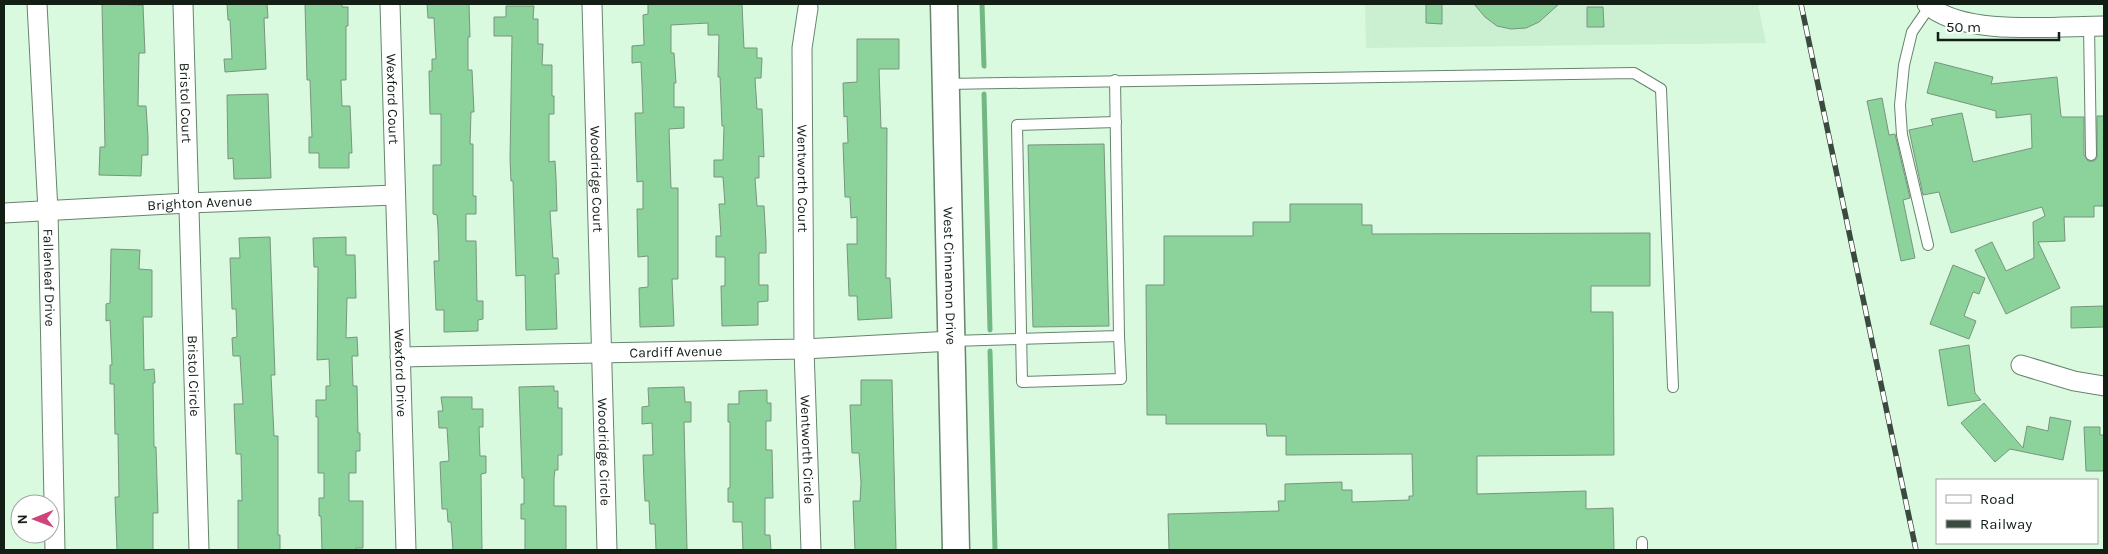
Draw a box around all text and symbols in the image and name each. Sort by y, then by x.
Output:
scale bar [1938,10,2059,42]
text: 50 m [1946,18,1981,36]
street label: Wexford Court [383,53,403,145]
street label: Bristol Court [176,62,196,143]
street label: Woodridge Court [587,125,607,233]
street label: Wentworth Court [794,125,812,233]
street label: Brighton Avenue [147,192,253,214]
street label: West Cinnamon Drive [940,207,960,345]
street label: Fallenleaf Drive [40,229,59,327]
street label: Wexford Drive [391,328,411,417]
street label: Bristol Circle [184,335,204,417]
street label: Cardiff Avenue [629,342,723,361]
street label: Wentworth Circle [797,395,818,504]
street label: Woodridge Circle [594,398,614,506]
legend [1936,479,2098,544]
text: Road [1980,490,2015,508]
north arrow [10,494,60,544]
text: N [14,514,31,524]
text: Railway [1980,515,2032,533]

